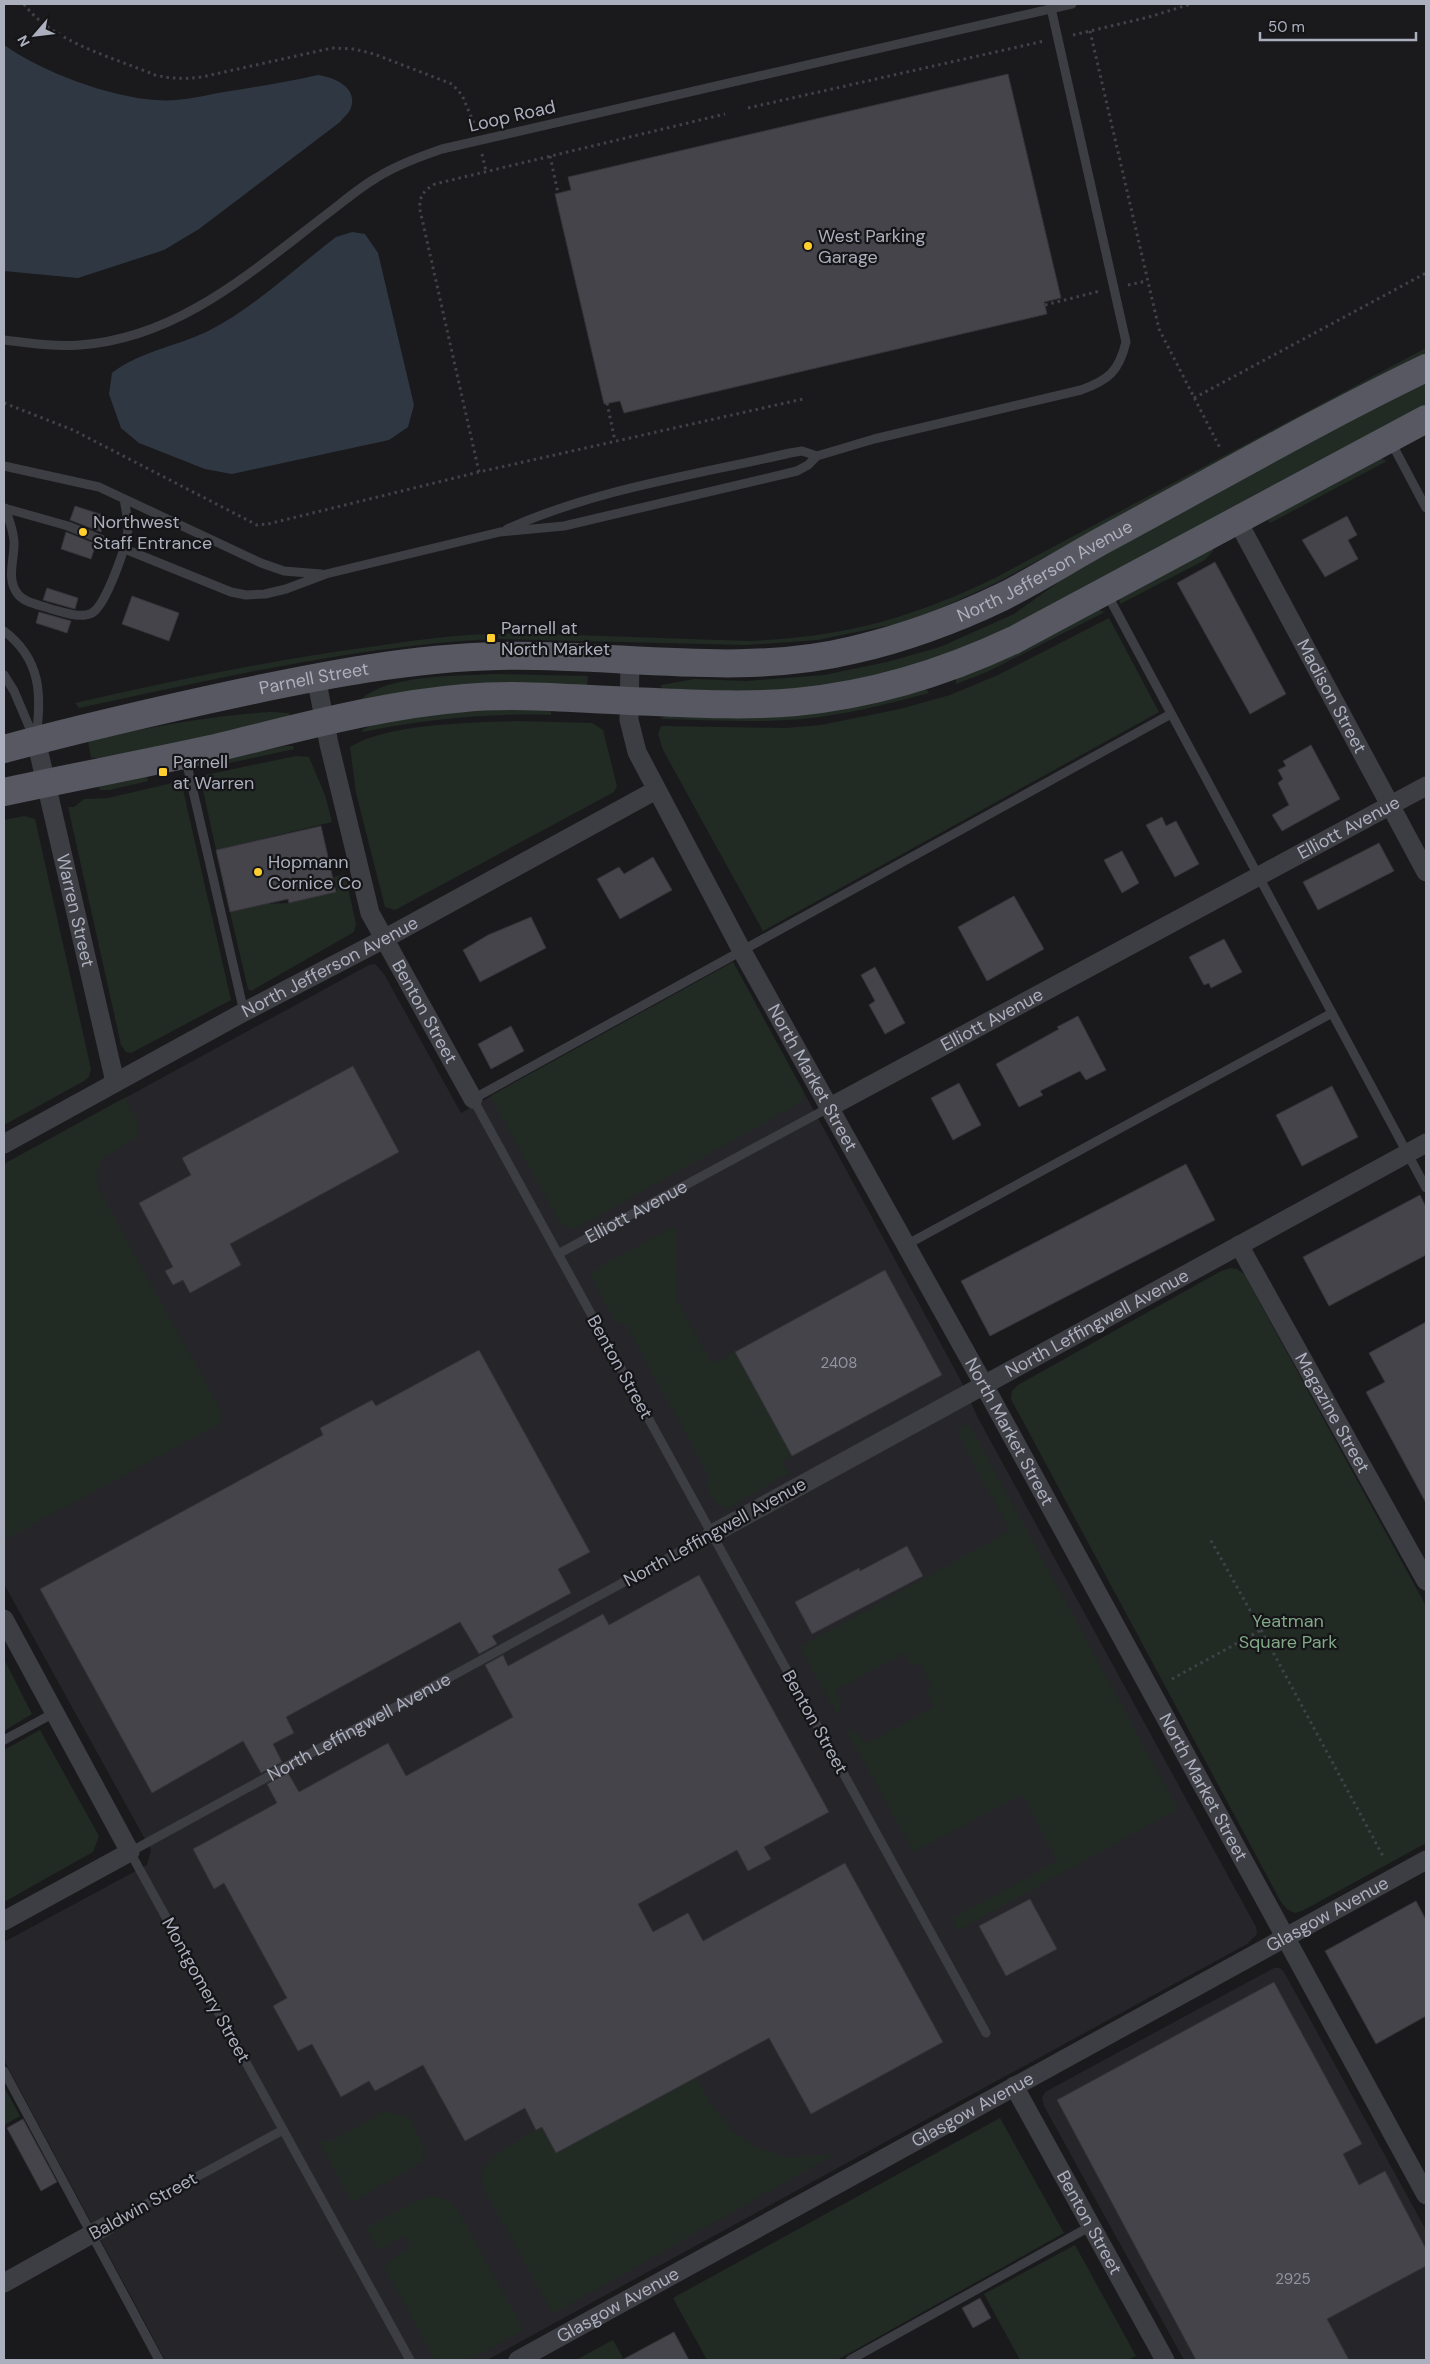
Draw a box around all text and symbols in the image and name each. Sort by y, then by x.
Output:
north arrow [10,10,60,60]
scale bar [1260,10,1416,42]
text: 50 m [1268,17,1305,37]
text: N [13,32,34,50]
street label: Loop Road [466,94,558,138]
place label: West Parking Garage [818,224,925,269]
marker: West Parking Garage [802,240,814,252]
place label: Northwest Staff Entrance [93,510,212,555]
street label: North Jefferson Avenue [953,514,1137,628]
marker: Northwest Staff Entrance [77,526,89,538]
place label: Parnell at North Market [501,616,610,661]
marker: Parnell at North Market [485,632,497,644]
street label: Madison Street [1291,635,1372,758]
street label: Parnell Street [257,657,370,700]
place label: Parnell at Warren [173,750,254,795]
marker: Parnell at Warren [157,766,169,778]
street label: Elliott Avenue [1293,790,1404,865]
place label: Hopmann Cornice Co [268,850,362,895]
street label: Warren Street [51,851,100,970]
marker: Hopmann Cornice Co [252,866,264,878]
street label: North Jefferson Avenue [238,911,422,1023]
street label: Benton Street [386,956,463,1068]
street label: Elliott Avenue [937,982,1047,1057]
street label: North Market Street [762,1000,863,1156]
street label: Elliott Avenue [581,1174,692,1249]
street label: North Leffingwell Avenue [1001,1263,1193,1383]
street label: Benton Street [582,1311,658,1423]
street label: Magazine Street [1289,1348,1375,1477]
house number: 2408 [821,1353,857,1373]
street label: North Market Street [959,1354,1059,1510]
street label: North Leffingwell Avenue [619,1472,811,1592]
park label: Yeatman Square Park [1239,1609,1337,1654]
street label: Benton Street [777,1666,853,1778]
street label: North Leffingwell Avenue [263,1667,455,1787]
street label: North Market Street [1153,1709,1253,1865]
street label: Glasgow Avenue [1262,1871,1393,1958]
street label: Montgomery Street [156,1913,256,2067]
street label: Glasgow Avenue [907,2066,1038,2153]
street label: Baldwin Street [85,2166,201,2246]
street label: Benton Street [1051,2166,1128,2279]
street label: Glasgow Avenue [552,2262,683,2348]
house number: 2925 [1275,2269,1311,2289]

